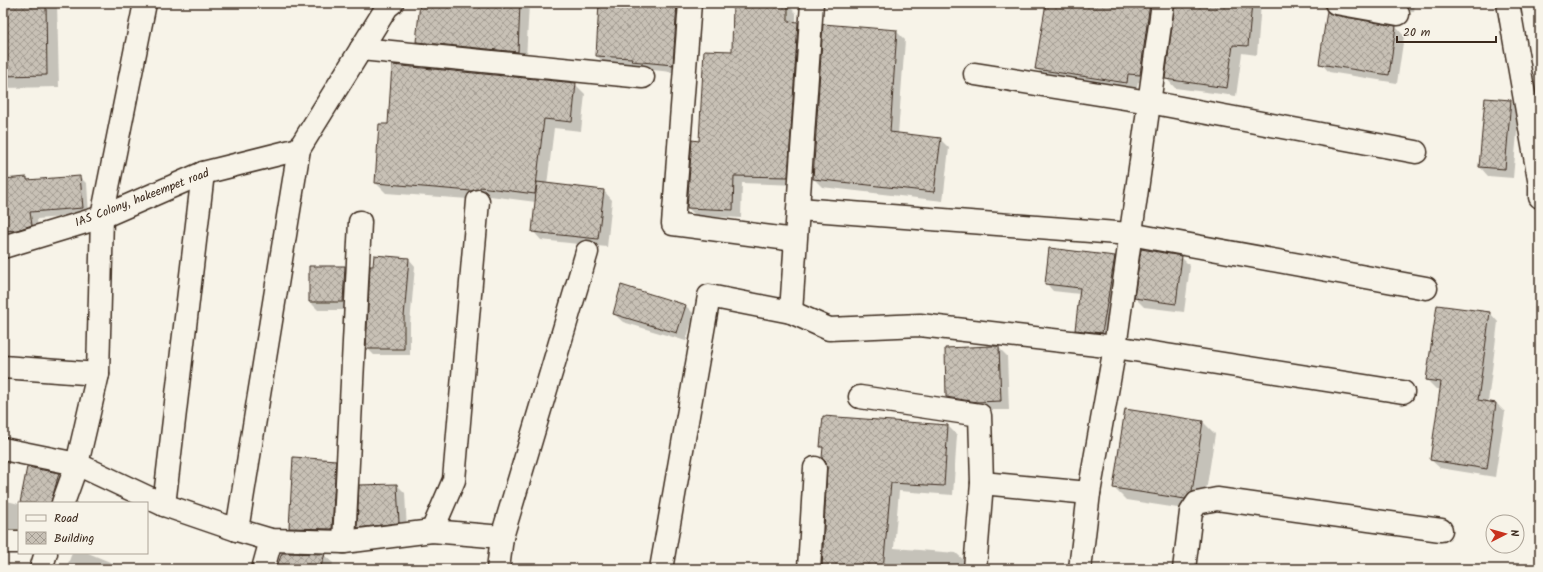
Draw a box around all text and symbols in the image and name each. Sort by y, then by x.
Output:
scale bar [1397,18,1496,44]
text: 20 m [1403,23,1431,42]
street label: IAS Colony, hakeempet road [72,163,213,232]
legend [18,502,148,554]
text: Road [54,509,79,528]
north arrow [1485,514,1525,554]
text: Building [54,529,94,548]
text: N [1505,529,1523,538]

